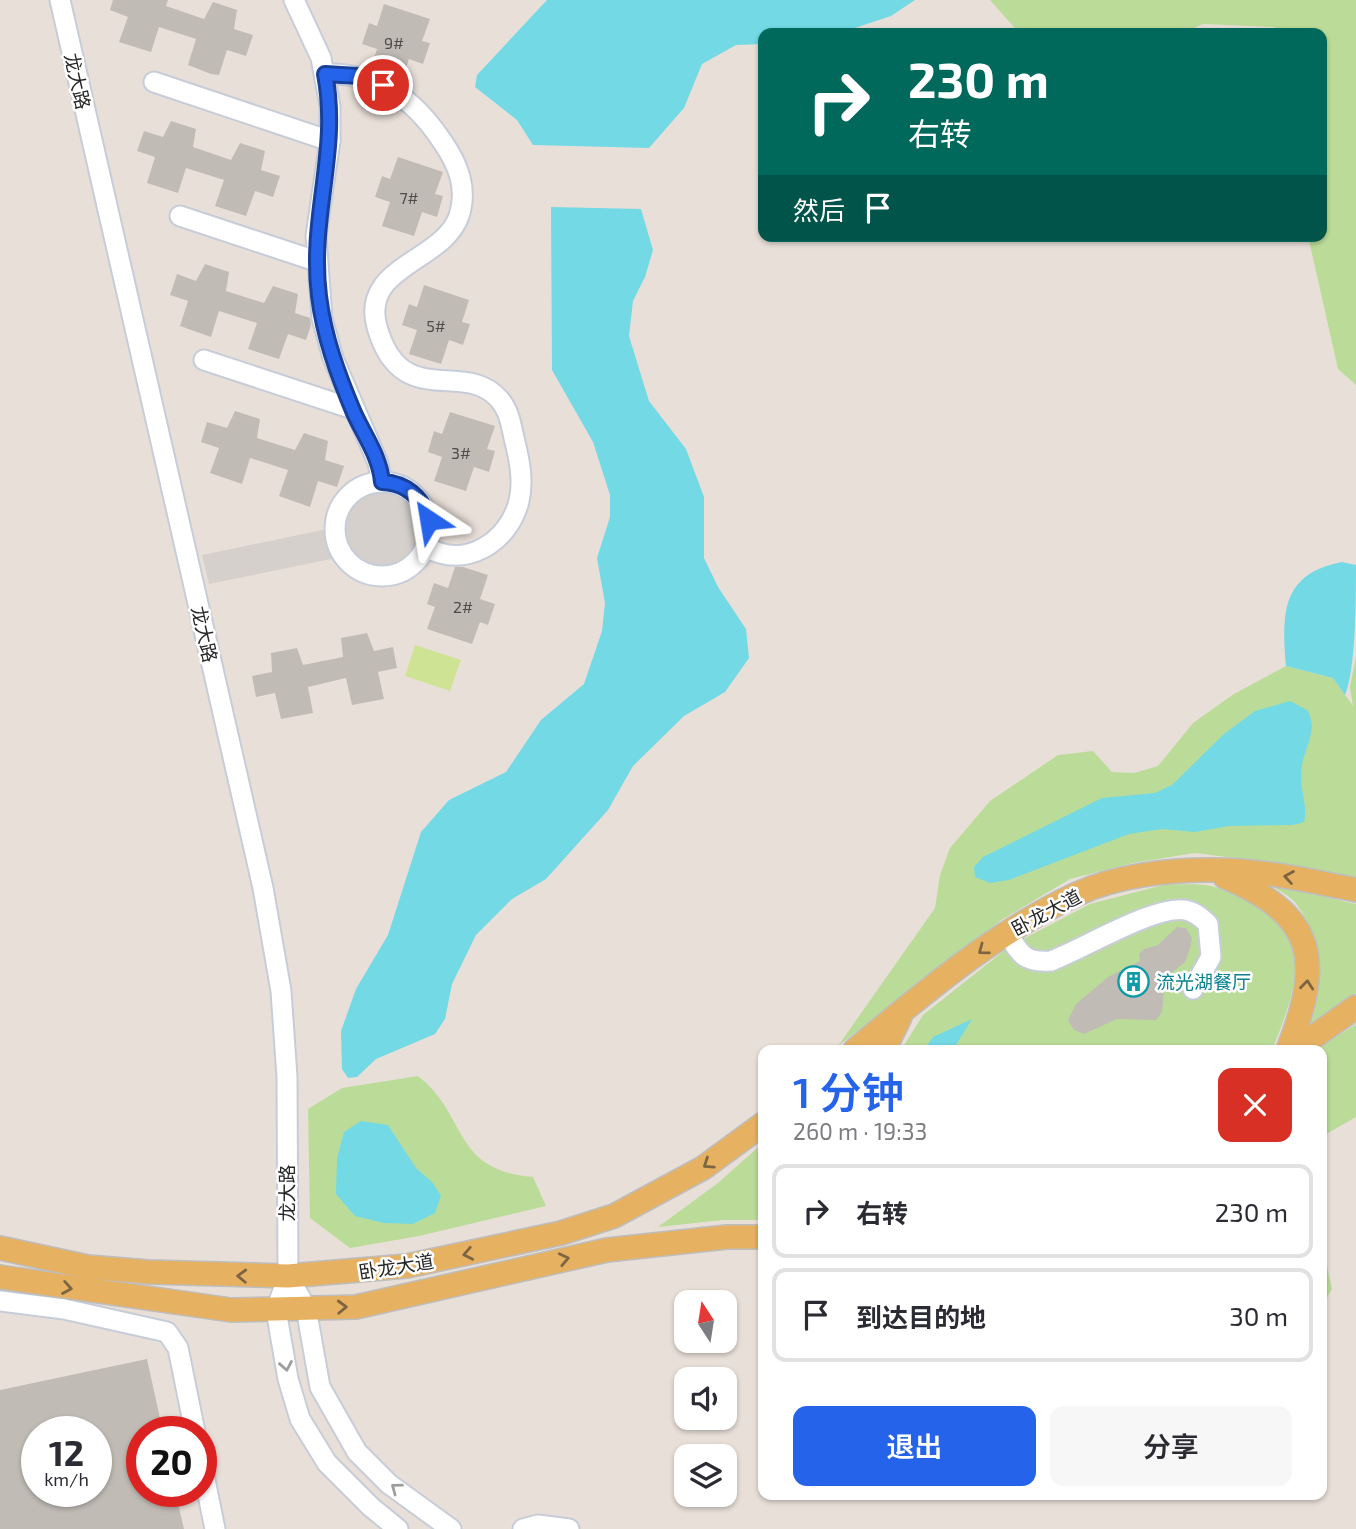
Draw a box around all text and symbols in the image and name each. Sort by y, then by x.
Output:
house number: 9# [384,33,404,52]
text: 230 m [908,49,1049,108]
street label: 龙大路 [60,51,96,111]
pin [353,55,413,115]
icon: right [793,56,884,147]
icon: arrive [364,66,402,104]
text: 右转 [908,114,972,152]
house number: 7# [399,188,419,207]
icon: arrive [859,189,897,227]
text: 然后 [793,194,845,225]
house number: 5# [426,316,446,335]
house number: 3# [451,443,471,462]
position arrow [392,483,466,557]
house number: 2# [453,597,473,616]
street label: 龙大路 [187,604,223,664]
one-way arrow [1283,870,1295,885]
street label: 卧龙大道 [1007,884,1085,940]
one-way arrow [978,942,990,955]
building icon: 流光湖餐厅 [1116,964,1150,998]
place label: 流光湖餐厅 [1156,970,1251,993]
one-way arrow [1300,979,1315,991]
text: 1 分钟 [793,1066,904,1116]
button: close [1218,1068,1292,1142]
text: 260 m · 19:33 [793,1117,927,1145]
one-way arrow [703,1156,716,1168]
street label: 龙大路 [275,1164,298,1222]
icon: right [797,1192,835,1230]
text: 230 m [1215,1196,1288,1227]
text: 右转 [856,1197,908,1228]
one-way arrow [462,1246,474,1261]
street label: 卧龙大道 [357,1249,435,1283]
one-way arrow [558,1253,570,1268]
one-way arrow [236,1268,247,1283]
one-way arrow [61,1280,73,1295]
north arrow [674,1290,737,1353]
map controls [674,1290,737,1507]
icon: arrive [797,1296,835,1334]
one-way arrow [337,1300,348,1315]
text: 30 m [1229,1300,1288,1331]
text: 到达目的地 [856,1301,986,1332]
one-way arrow [278,1360,293,1372]
button: sound [674,1367,737,1430]
button: 退出 [793,1406,1036,1486]
button: 分享 [1050,1406,1292,1486]
speed limit sign: 20 [126,1416,217,1507]
text: 12 [49,1431,84,1473]
button: layers [674,1444,737,1507]
text: km/h [44,1468,89,1490]
one-way arrow [392,1484,404,1497]

